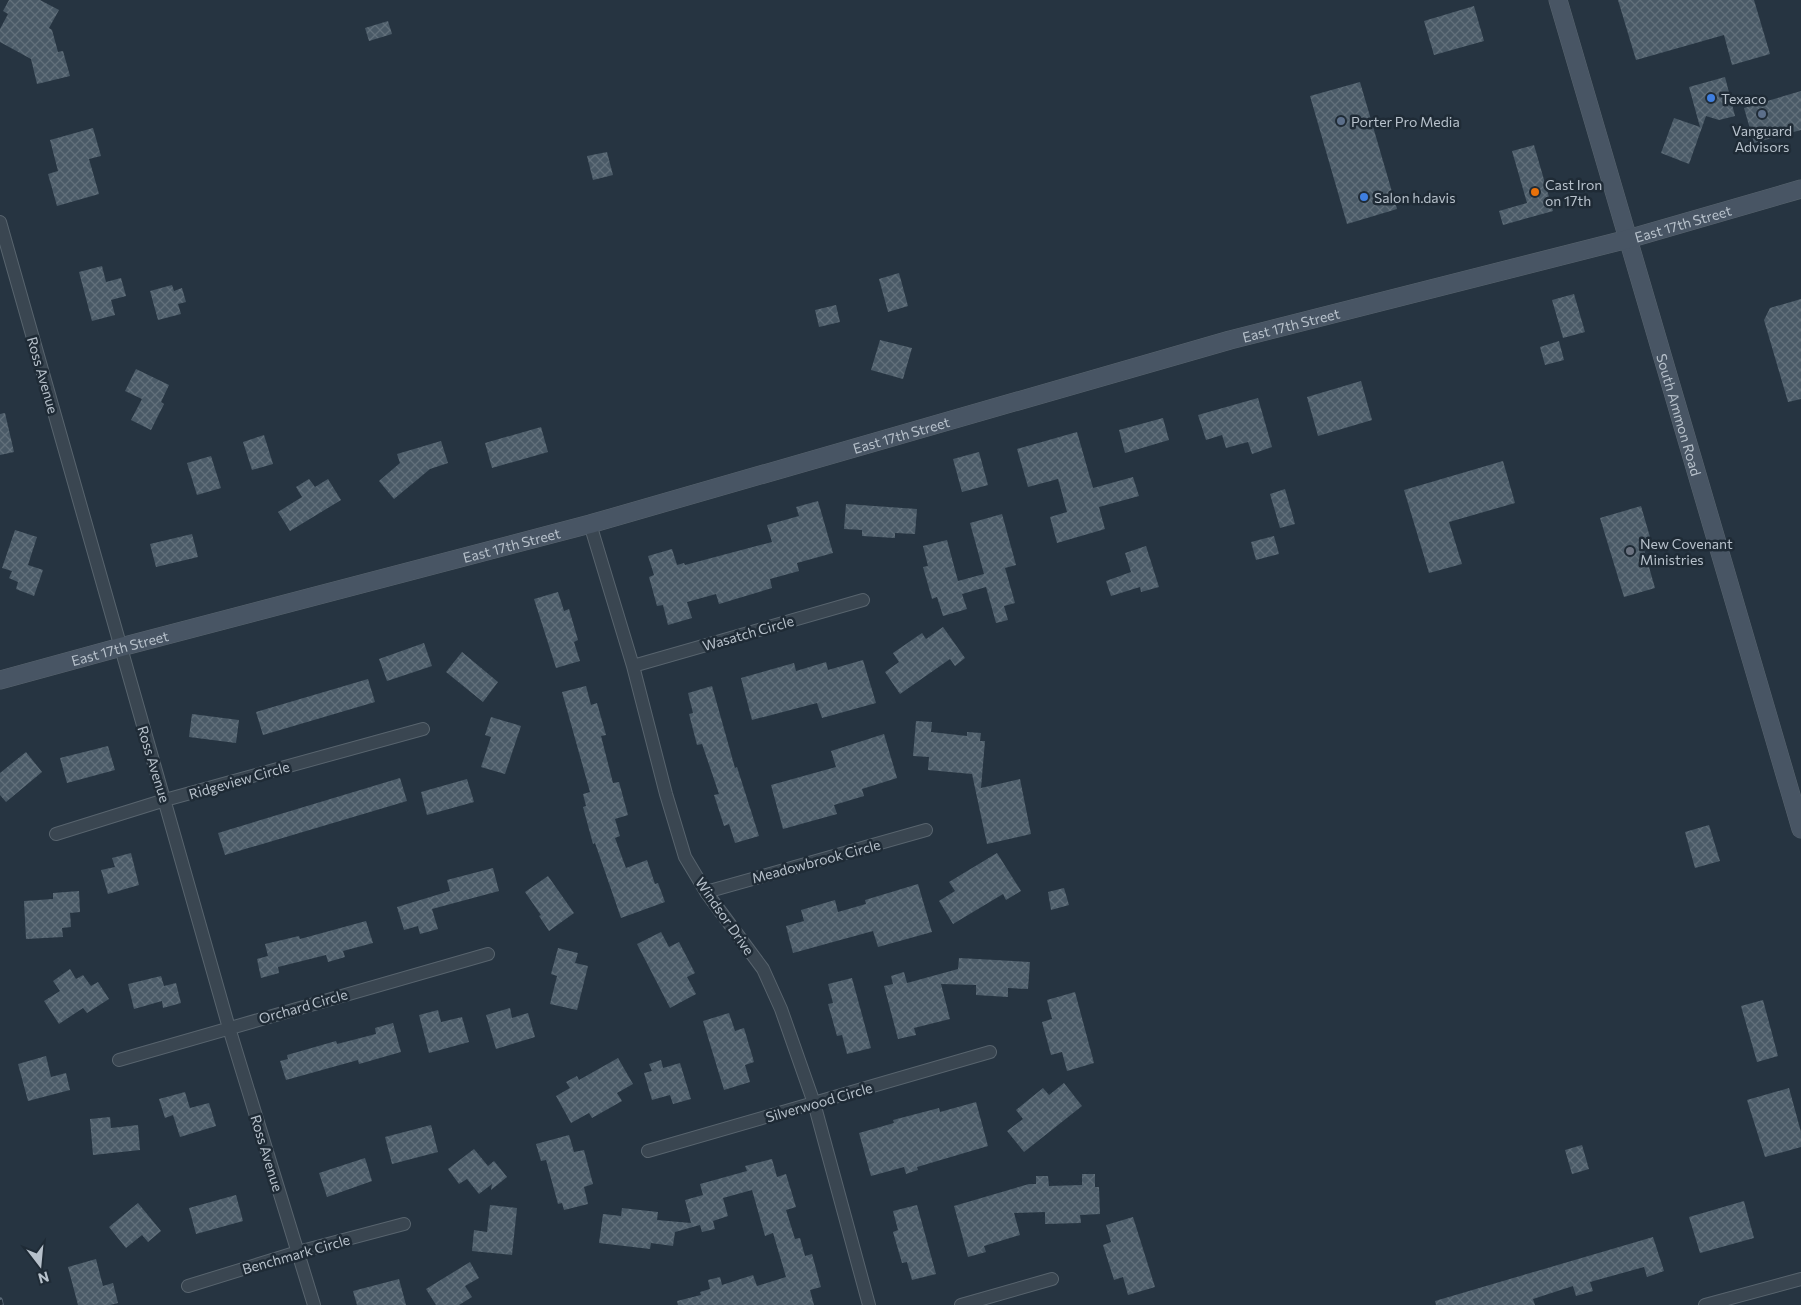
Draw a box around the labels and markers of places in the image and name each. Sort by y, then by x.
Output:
place label: Texaco [1721,90,1766,107]
marker: Texaco [1705,92,1717,104]
marker: Vanguard Advisors [1756,108,1768,120]
place label: Porter Pro Media [1351,113,1460,130]
marker: Porter Pro Media [1335,115,1347,127]
place label: Vanguard Advisors [1732,122,1792,155]
place label: Cast Iron on 17th [1545,176,1602,209]
marker: Cast Iron on 17th [1529,186,1541,198]
place label: Salon h.davis [1374,189,1456,206]
marker: Salon h.davis [1358,191,1370,203]
place label: New Covenant Ministries [1640,535,1733,568]
marker: New Covenant Ministries [1624,545,1636,557]

